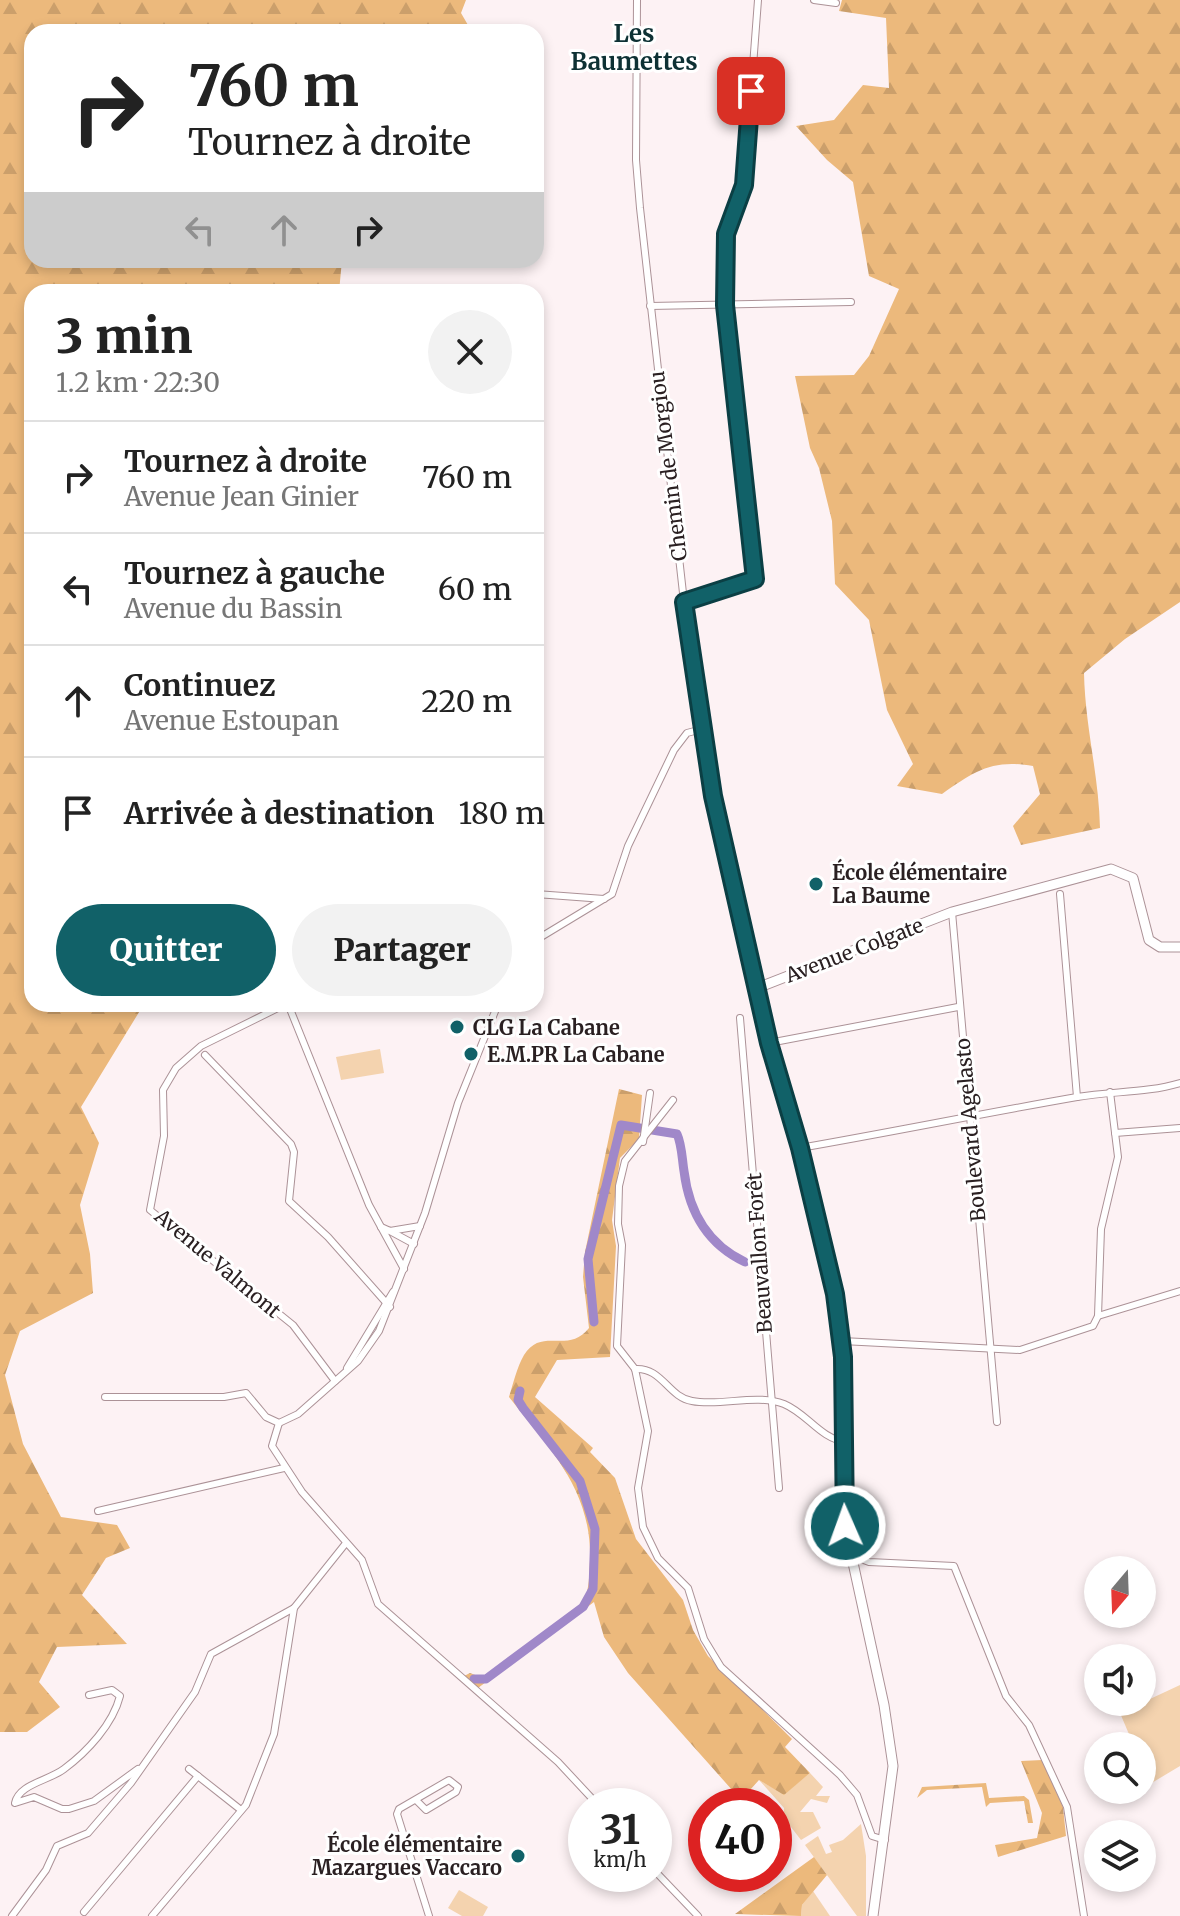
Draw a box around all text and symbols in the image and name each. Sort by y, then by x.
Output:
district label: Les Baumettes [570,18,698,77]
text: 760 m [188,51,359,121]
icon: right [56,56,160,160]
pin [717,57,785,125]
icon: arrive [729,69,773,113]
text: Tournez à droite [188,120,471,165]
icon: left [178,208,222,252]
icon: ahead [262,208,306,252]
icon: right [346,208,390,252]
text: 3 min [56,306,193,366]
button: close [428,310,512,394]
text: 1.2 km · 22:30 [56,366,220,399]
street label: Chemin de Morgiou [644,370,692,562]
text: Tournez à droite [124,442,367,480]
icon: right [56,455,100,499]
text: 760 m [422,458,512,496]
text: Avenue Jean Ginier [124,480,359,513]
text: Tournez à gauche [124,554,385,592]
icon: left [56,567,100,611]
text: 60 m [438,570,512,608]
text: Avenue du Bassin [124,592,343,625]
text: Continuez [124,666,275,704]
icon: ahead [56,679,100,723]
text: 220 m [421,682,512,720]
text: Avenue Estoupan [124,704,339,737]
icon: arrive [56,791,100,835]
text: Arrivée à destination [124,794,434,832]
text: 180 m [458,794,545,832]
place label: École élémentaire La Baume [832,858,1007,908]
marker: École élémentaire La Baume [807,875,825,893]
button: Quitter [56,904,276,996]
button: Partager [292,904,512,996]
street label: Avenue Colgate [781,912,927,988]
place label: CLG La Cabane [473,1015,620,1040]
marker: CLG La Cabane [448,1018,466,1036]
street label: Boulevard Agelasto [949,1037,990,1223]
place label: E.M.PR La Cabane [487,1042,665,1067]
marker: E.M.PR La Cabane [462,1045,480,1063]
street label: Beauvallon Forêt [741,1172,777,1334]
street label: Avenue Valmont [149,1202,286,1323]
position arrow [803,1484,887,1568]
north arrow [1084,1556,1156,1628]
map controls [1084,1556,1156,1892]
button: sound [1084,1644,1156,1716]
button: search [1084,1732,1156,1804]
speed limit sign: 40 [688,1788,792,1892]
text: 31 [600,1805,640,1855]
button: layers [1084,1820,1156,1892]
place label: École élémentaire Mazargues Vaccaro [312,1830,502,1880]
marker: École élémentaire Mazargues Vaccaro [509,1847,527,1865]
text: km/h [594,1847,646,1872]

